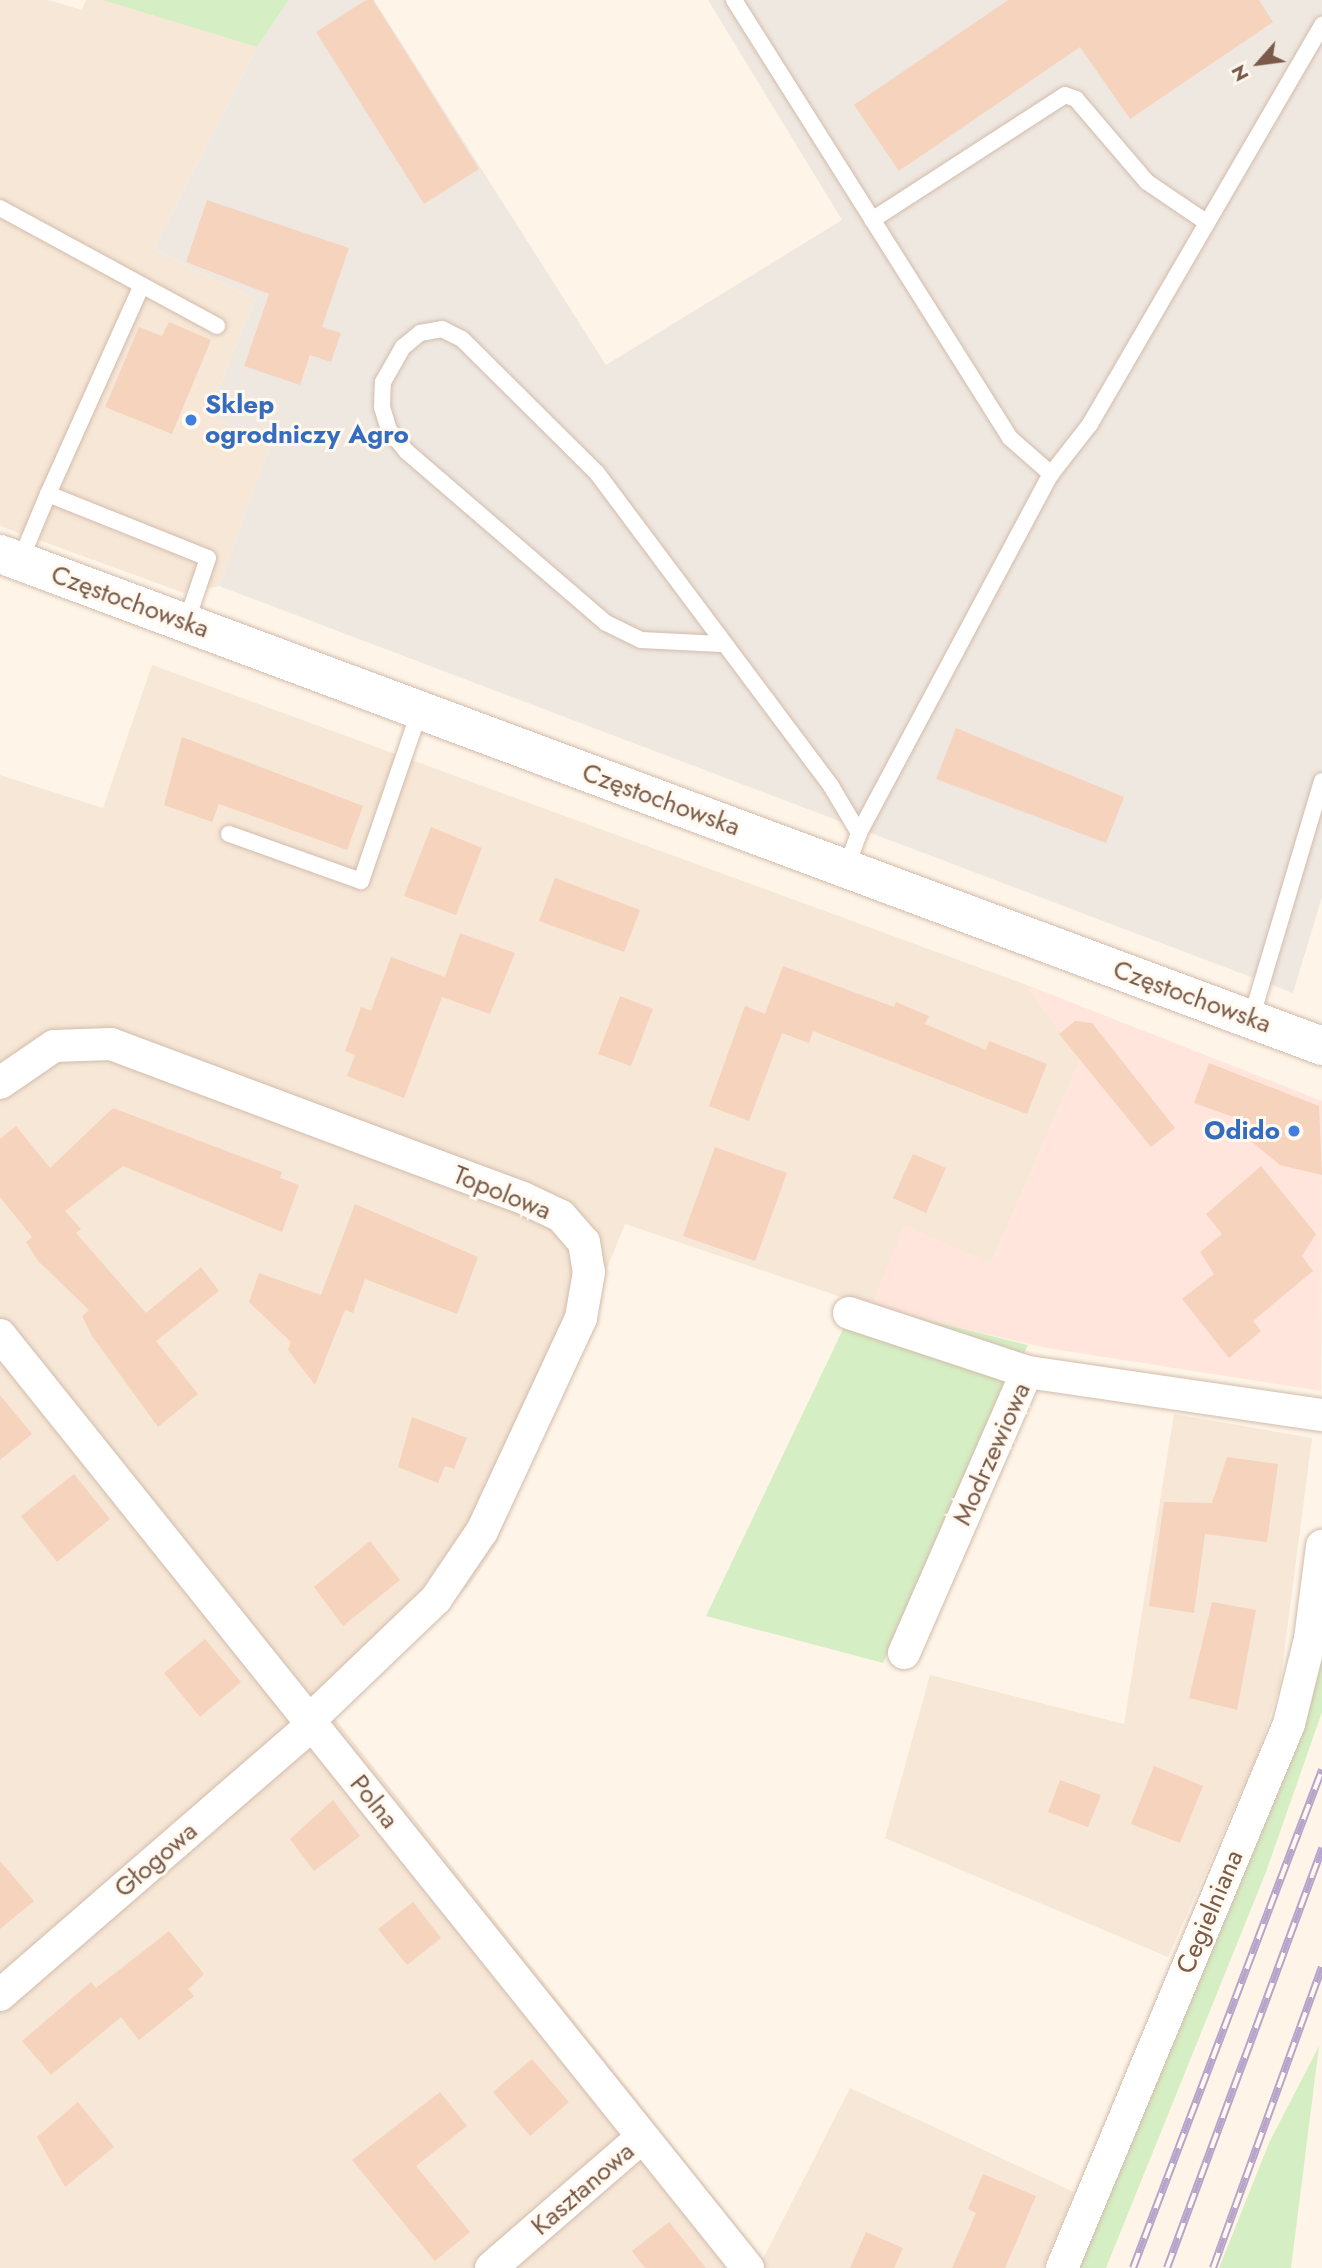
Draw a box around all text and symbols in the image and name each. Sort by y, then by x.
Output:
north arrow [1224,28,1294,98]
text: N [1225,60,1255,86]
place label: Sklep ogrodniczy Agro [205,389,409,450]
marker: Sklep ogrodniczy Agro [183,412,199,428]
street label: Częstochowska [47,559,213,645]
street label: Częstochowska [578,757,744,843]
street label: Częstochowska [1109,954,1275,1040]
place label: Odido [1204,1115,1280,1147]
marker: Odido [1286,1123,1302,1139]
street label: Topolowa [449,1159,555,1227]
street label: Modrzewiowa [947,1378,1037,1530]
street label: Polna [343,1769,405,1835]
street label: Głogowa [108,1816,204,1904]
street label: Cegielniana [1170,1846,1250,1978]
street label: Kasztanowa [525,2136,641,2242]

